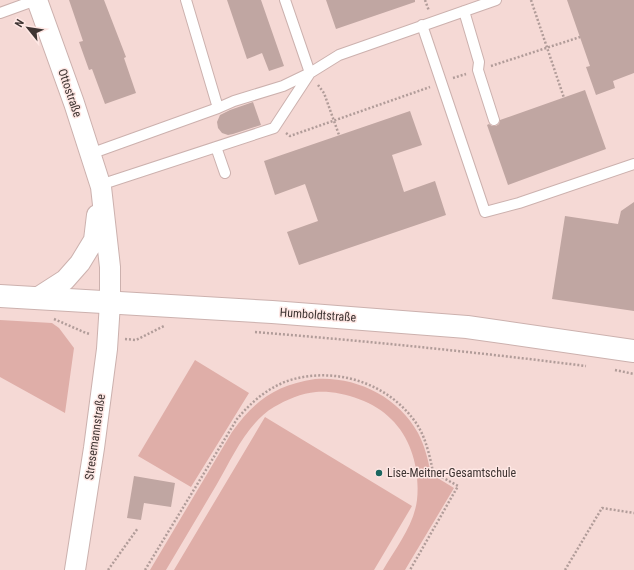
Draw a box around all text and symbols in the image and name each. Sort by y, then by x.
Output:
north arrow [8,8,48,48]
text: N [12,17,27,29]
street label: Ottostraße [55,67,85,119]
street label: Humboldtstraße [279,305,357,325]
street label: Stresemannstraße [82,393,108,481]
place label: Lise-Meitner-Gesamtschule [387,466,516,480]
marker: Lise-Meitner-Gesamtschule [374,468,384,478]

